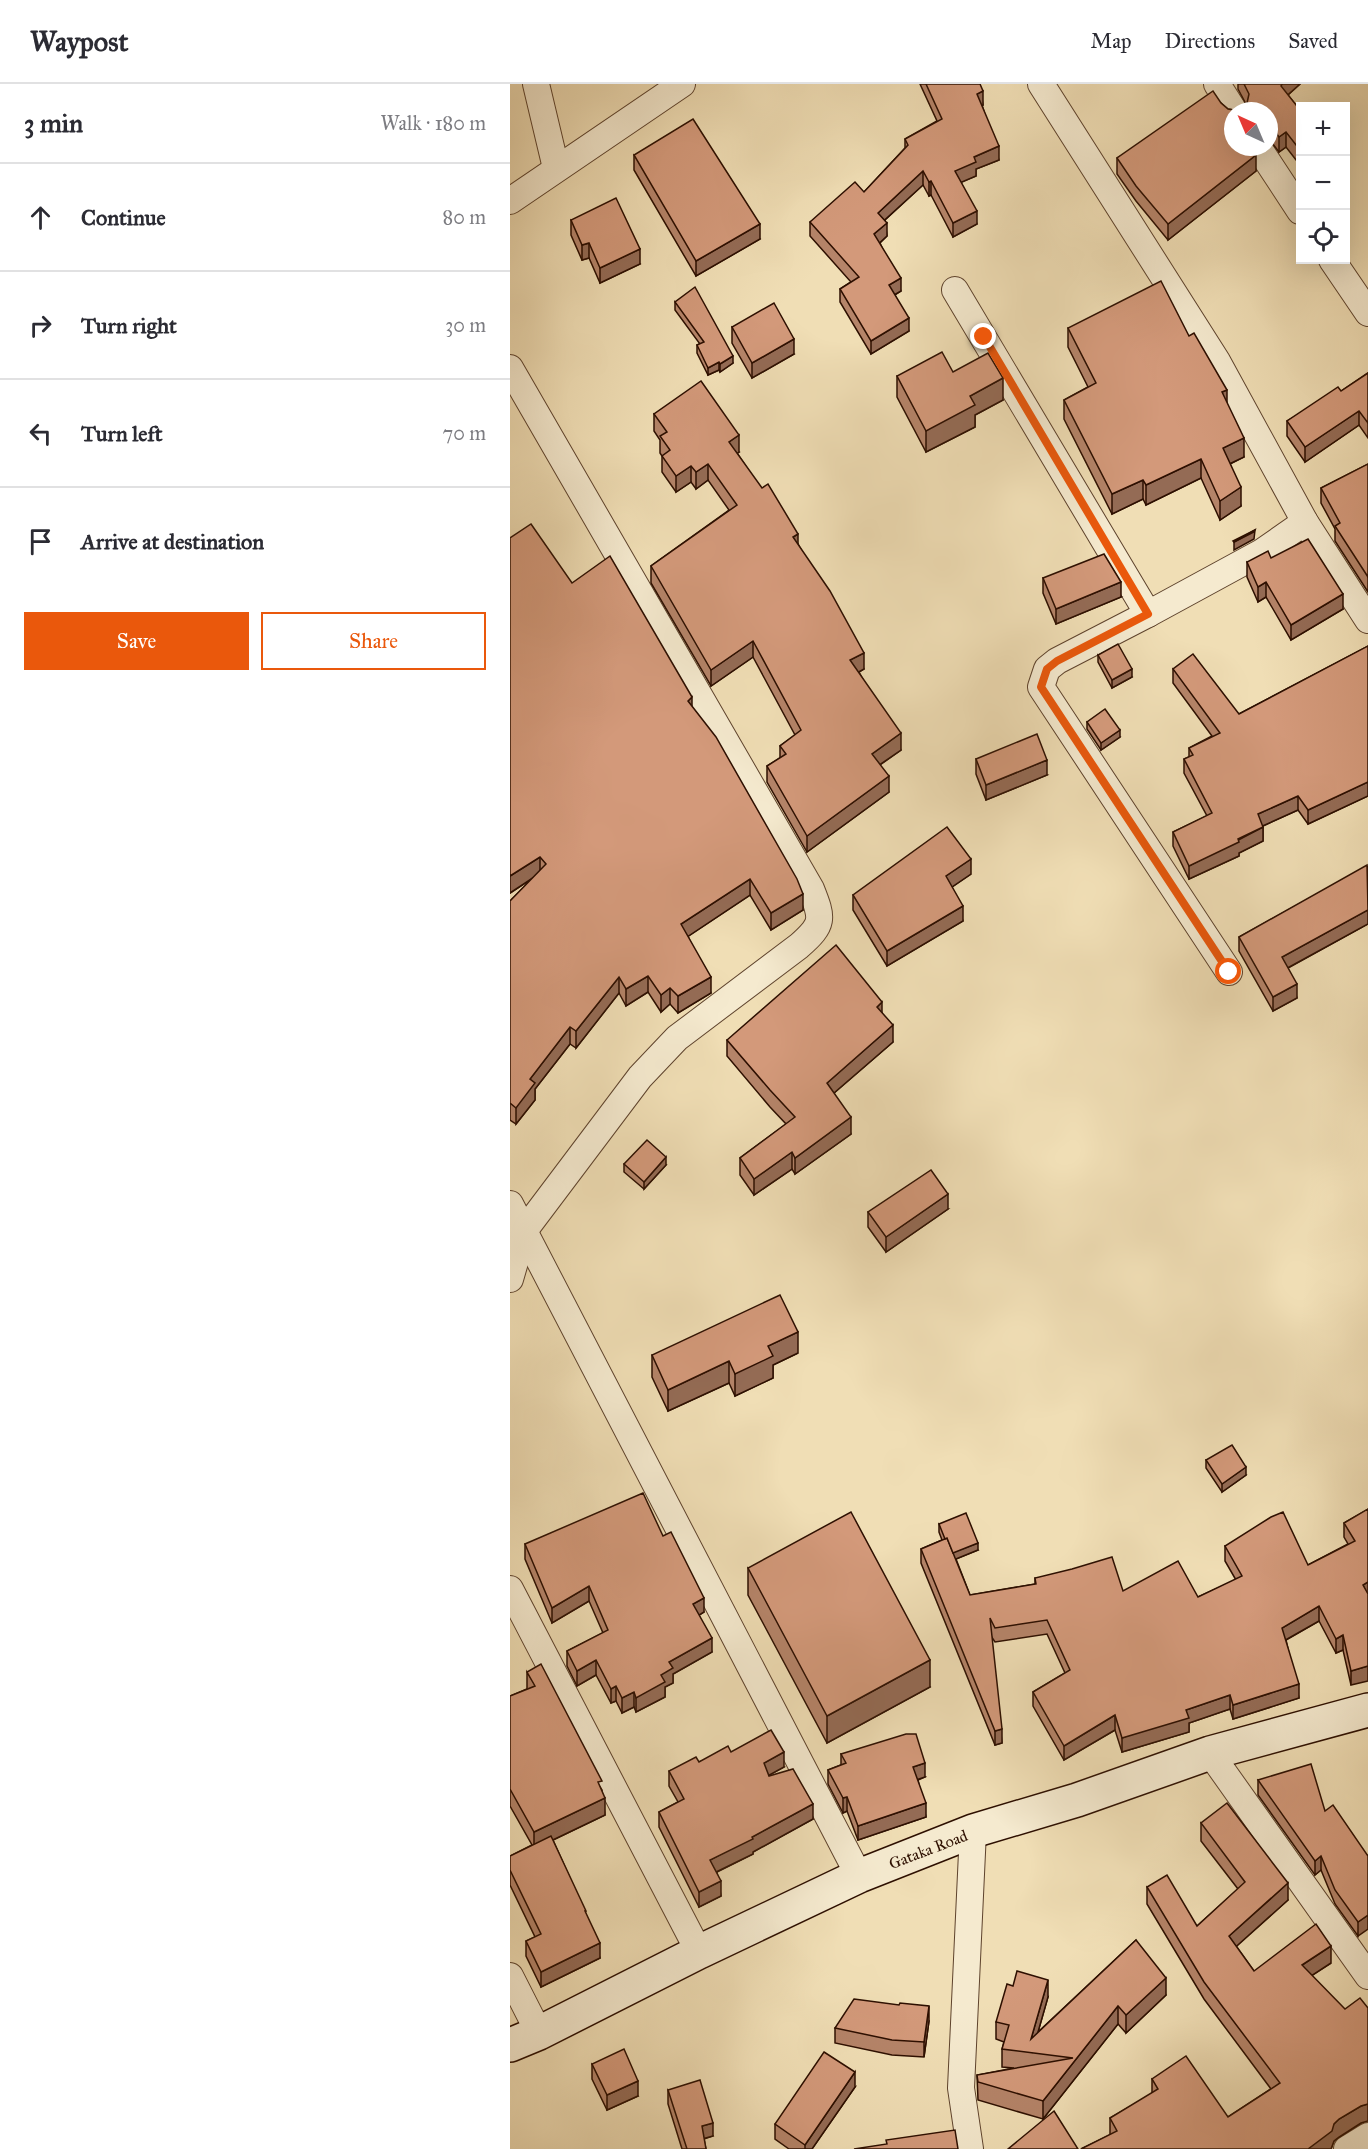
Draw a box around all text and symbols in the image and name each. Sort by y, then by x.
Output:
text: Waypost [30,24,128,59]
text: Map [1091,28,1132,54]
text: Directions [1165,28,1255,54]
text: Saved [1288,28,1338,54]
north arrow [1224,102,1278,156]
map controls [1296,102,1350,264]
button: + [1296,102,1350,156]
text: 3 min [24,107,83,139]
text: Walk · 180 m [381,111,486,135]
button: − [1296,156,1350,210]
icon: ahead [24,201,57,234]
text: Continue [81,204,166,231]
text: 80 m [443,205,486,229]
button: locate [1296,210,1350,264]
icon: right [24,309,57,342]
text: Turn right [81,312,177,339]
text: 30 m [445,313,486,337]
route end [970,323,996,349]
icon: left [24,417,57,450]
text: Turn left [81,420,163,447]
text: 70 m [443,421,486,445]
icon: arrive [24,525,57,558]
text: Arrive at destination [81,528,264,555]
button: Save [24,612,249,670]
button: Share [261,612,486,670]
route start [1215,958,1241,984]
street label: Gataka Road [886,1826,970,1873]

